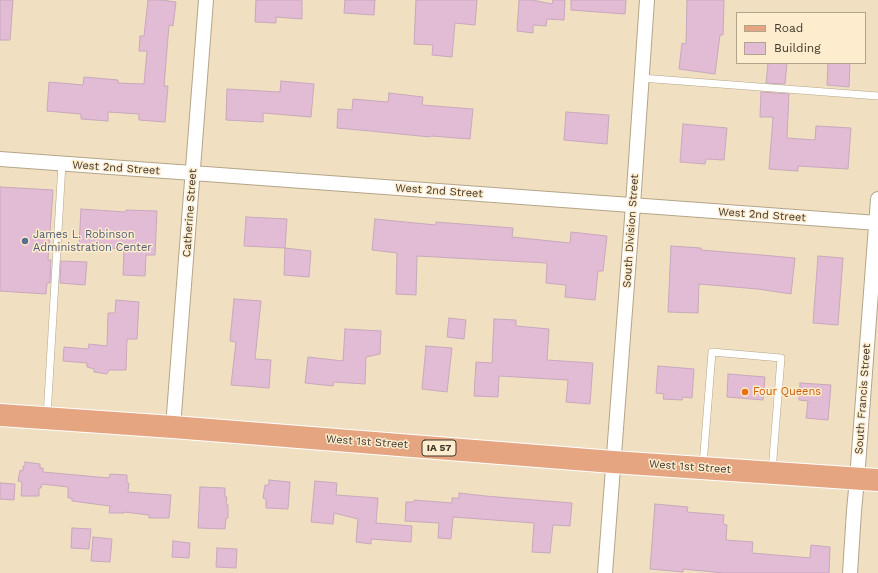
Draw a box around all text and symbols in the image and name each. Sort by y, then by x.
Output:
legend [736,12,866,64]
text: Road [774,21,803,35]
text: Building [774,41,821,55]
street label: West 2nd Street [72,158,160,178]
street label: Catherine Street [180,168,200,258]
street label: South Division Street [620,174,642,288]
street label: West 2nd Street [395,181,483,201]
street label: West 2nd Street [718,205,806,225]
place label: James L. Robinson Administration Center [33,228,152,254]
marker: James L. Robinson Administration Center [20,236,30,246]
street label: South Francis Street [853,343,873,455]
place label: Four Queens [753,385,821,399]
marker: Four Queens [740,387,750,397]
street label: West 1st Street [326,433,408,451]
road number: IA 57 [422,440,456,456]
street label: West 1st Street [649,458,731,476]

